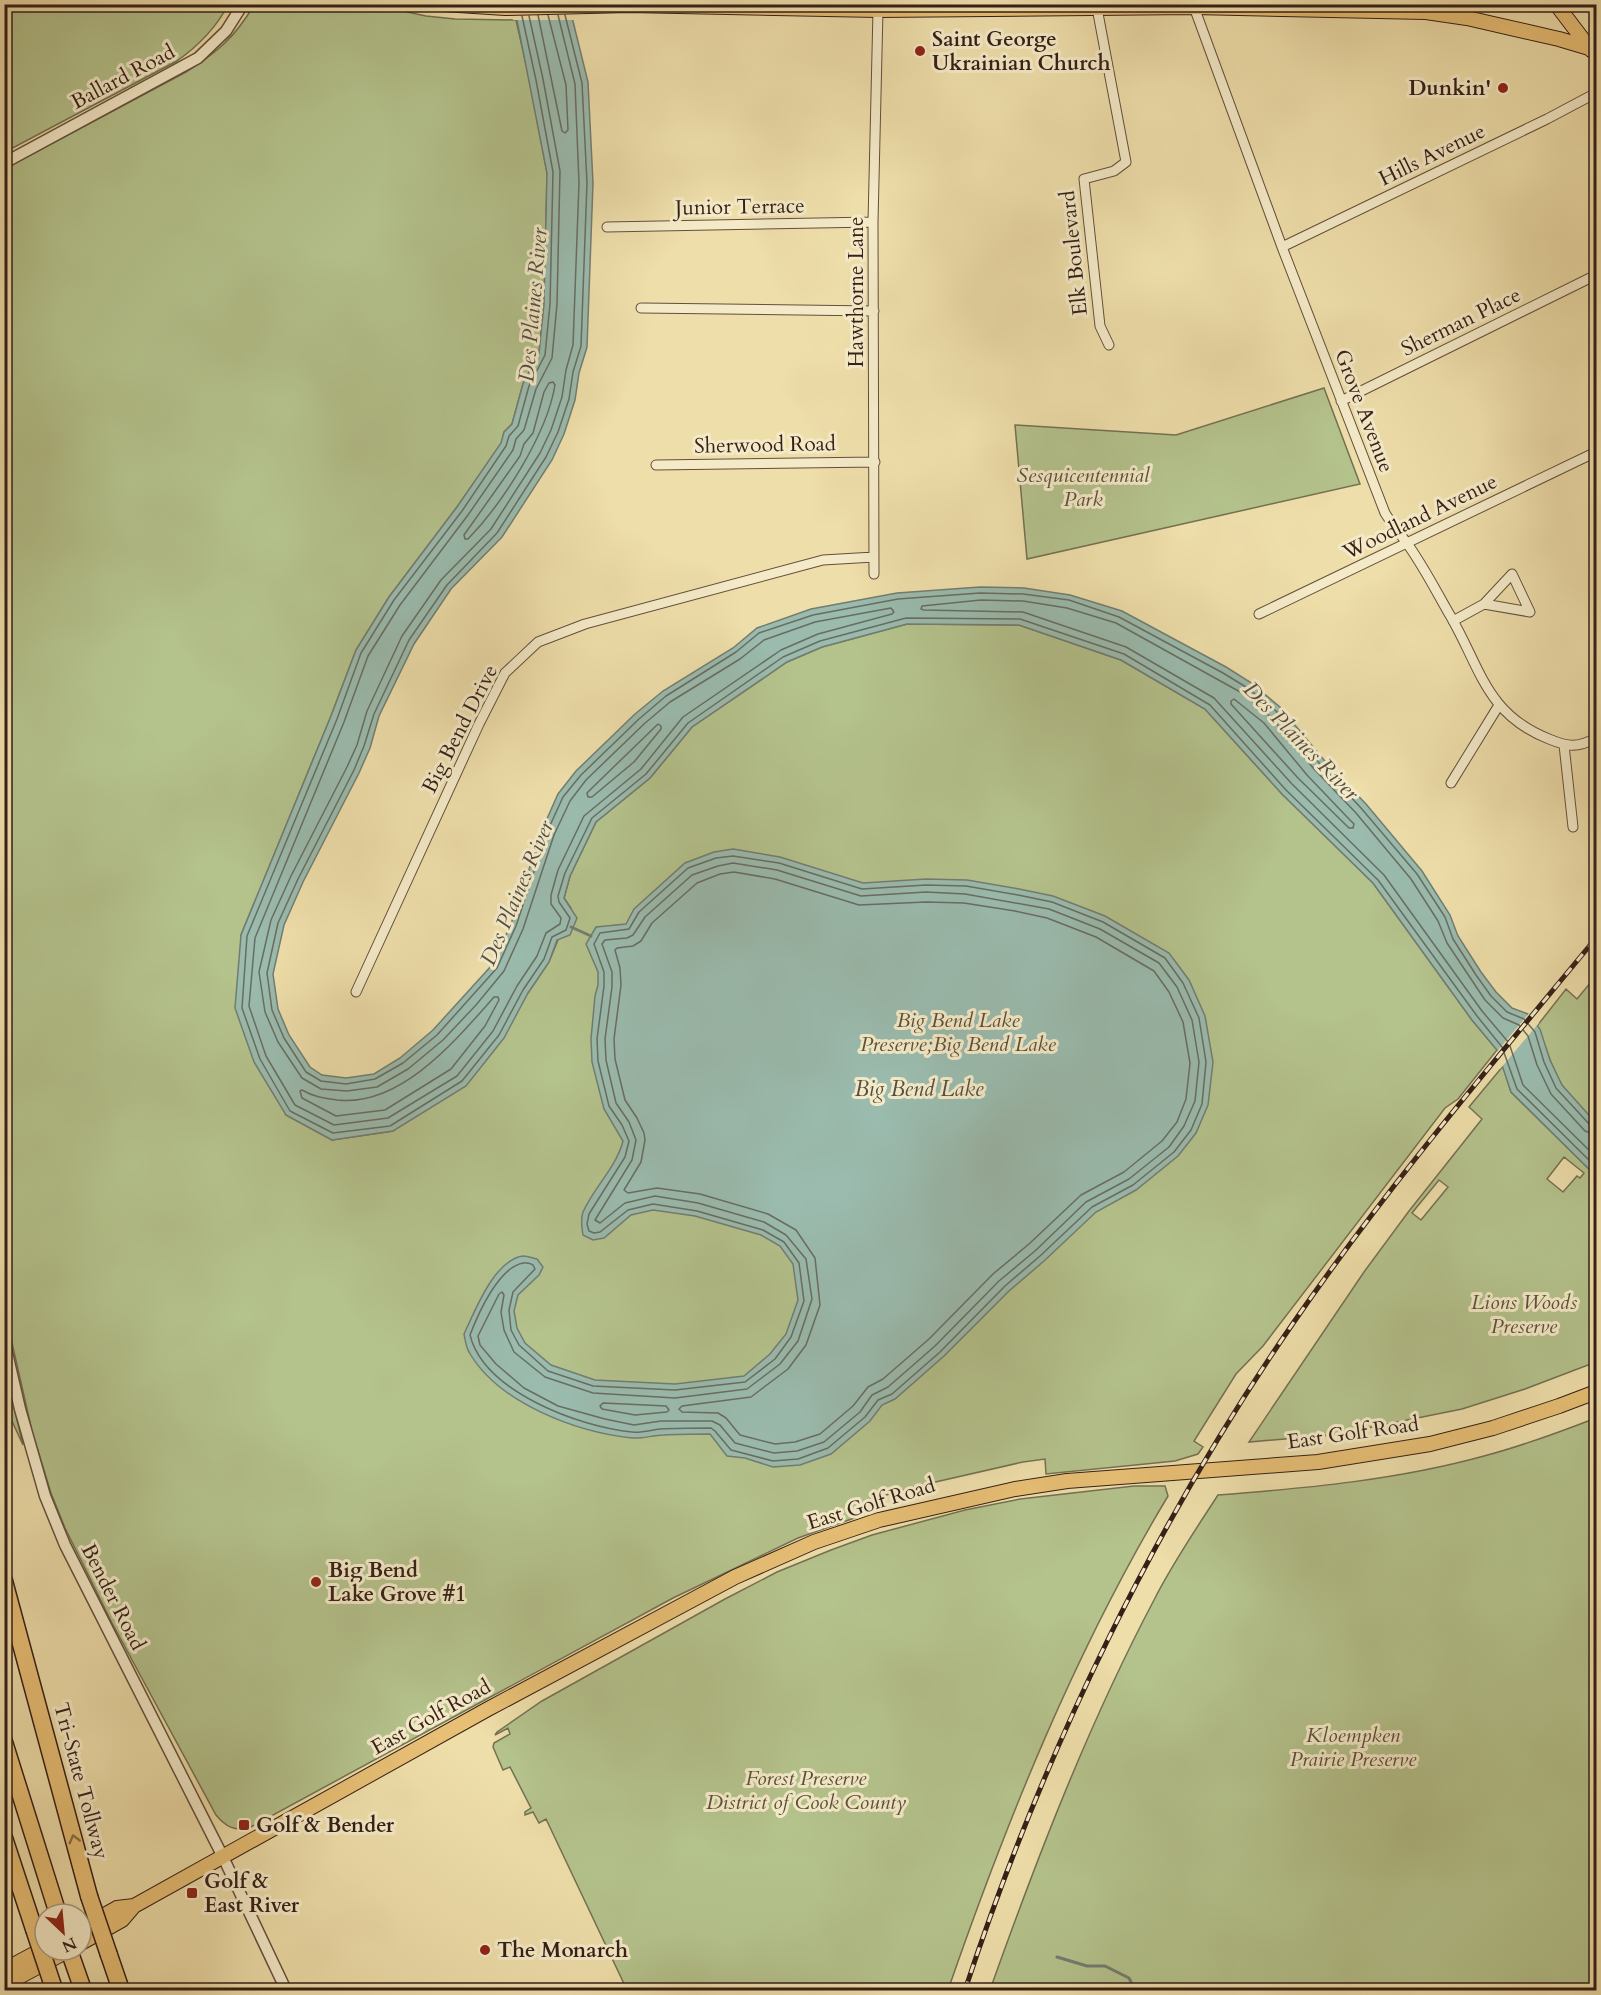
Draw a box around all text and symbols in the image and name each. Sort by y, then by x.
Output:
place label: Saint George Ukrainian Church [932,25,1111,78]
street label: Ballard Road [66,37,180,117]
marker: Saint George Ukrainian Church [913,44,927,58]
place label: Dunkin' [1408,74,1491,103]
marker: Dunkin' [1496,81,1510,95]
street label: Hills Avenue [1374,117,1490,193]
street label: Elk Boulevard [1053,189,1095,317]
street label: Junior Terrace [672,191,805,223]
street label: Hawthorne Lane [842,217,871,368]
water label: Des Plaines River [511,226,555,383]
street label: Sherman Place [1396,281,1526,363]
street label: Grove Avenue [1327,345,1401,477]
street label: Sherwood Road [694,429,836,461]
park label: Sesquicentennial Park [1016,461,1151,514]
street label: Woodland Avenue [1337,467,1502,567]
street label: Big Bend Drive [415,660,505,798]
water label: Des Plaines River [1236,675,1366,808]
water label: Des Plaines River [473,815,561,970]
park label: Big Bend Lake Preserve;Big Bend Lake [860,1006,1057,1059]
water label: Big Bend Lake [855,1074,984,1104]
park label: Lions Woods Preserve [1471,1288,1577,1341]
street label: East Golf Road [1285,1409,1421,1457]
street label: East Golf Road [803,1471,939,1537]
street label: Bender Road [74,1539,152,1655]
place label: Big Bend Lake Grove #1 [328,1556,466,1609]
marker: Big Bend Lake Grove #1 [309,1575,323,1589]
street label: East Golf Road [366,1672,496,1762]
street label: Tri-State Tollway [46,1700,116,1862]
park label: Kloempken Prairie Preserve [1290,1721,1417,1774]
park label: Forest Preserve District of Cook County [706,1764,906,1817]
place label: Golf & Bender [256,1811,395,1840]
marker: Golf & Bender [237,1818,251,1832]
one-way arrow [69,1834,81,1845]
place label: Golf & East River [204,1867,300,1920]
marker: Golf & East River [185,1886,199,1900]
north arrow [33,1902,93,1962]
text: N [58,1932,80,1958]
place label: The Monarch [497,1936,628,1965]
marker: The Monarch [478,1943,492,1957]

